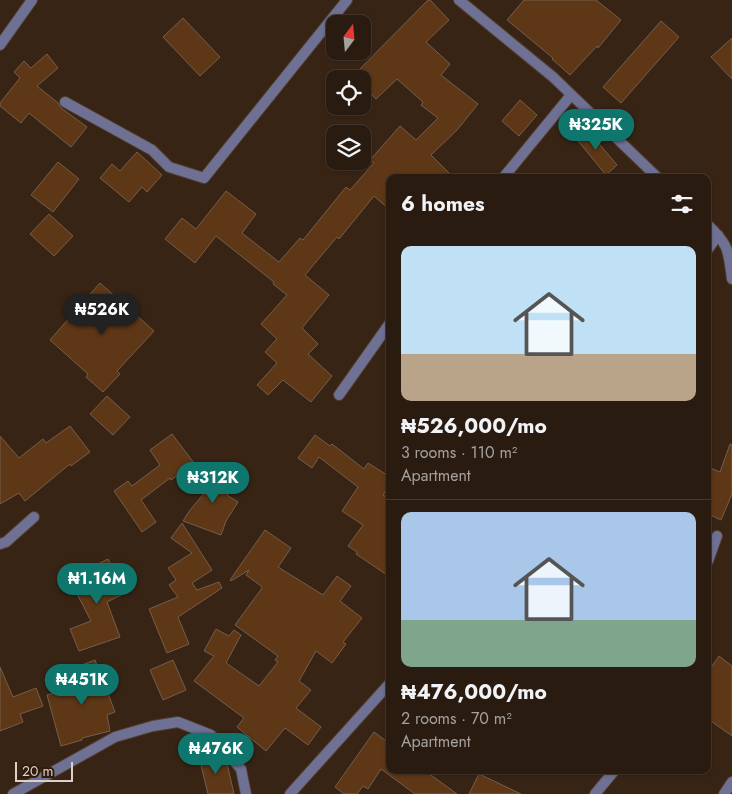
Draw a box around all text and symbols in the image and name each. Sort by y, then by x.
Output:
north arrow [326,15,371,60]
map controls [326,15,371,170]
button: locate [326,70,371,115]
pin: ₦325K [561,108,631,151]
text: ₦325K [569,113,623,136]
button: layers [326,125,371,170]
text: 6 homes [401,189,485,219]
icon: filters [668,190,696,218]
icon: home [504,279,594,369]
pin: ₦526K [67,294,137,336]
text: ₦526K [75,298,129,321]
text: ₦526,000/mo [401,411,547,441]
text: 3 rooms · 110 m² [401,441,517,464]
pin: ₦312K [178,462,248,504]
text: Apartment [401,464,471,487]
text: ₦312K [187,466,239,489]
icon: home [504,544,594,634]
pin: ₦1.16M [56,562,138,605]
text: ₦1.16M [68,567,126,590]
pin: ₦451K [47,664,117,706]
text: ₦451K [56,668,108,691]
text: ₦476,000/mo [401,677,547,707]
text: 2 rooms · 70 m² [401,707,512,730]
text: Apartment [401,730,471,753]
pin: ₦476K [181,732,251,775]
text: ₦476K [189,737,243,760]
scale bar [15,759,72,782]
text: 20 m [22,761,54,781]

